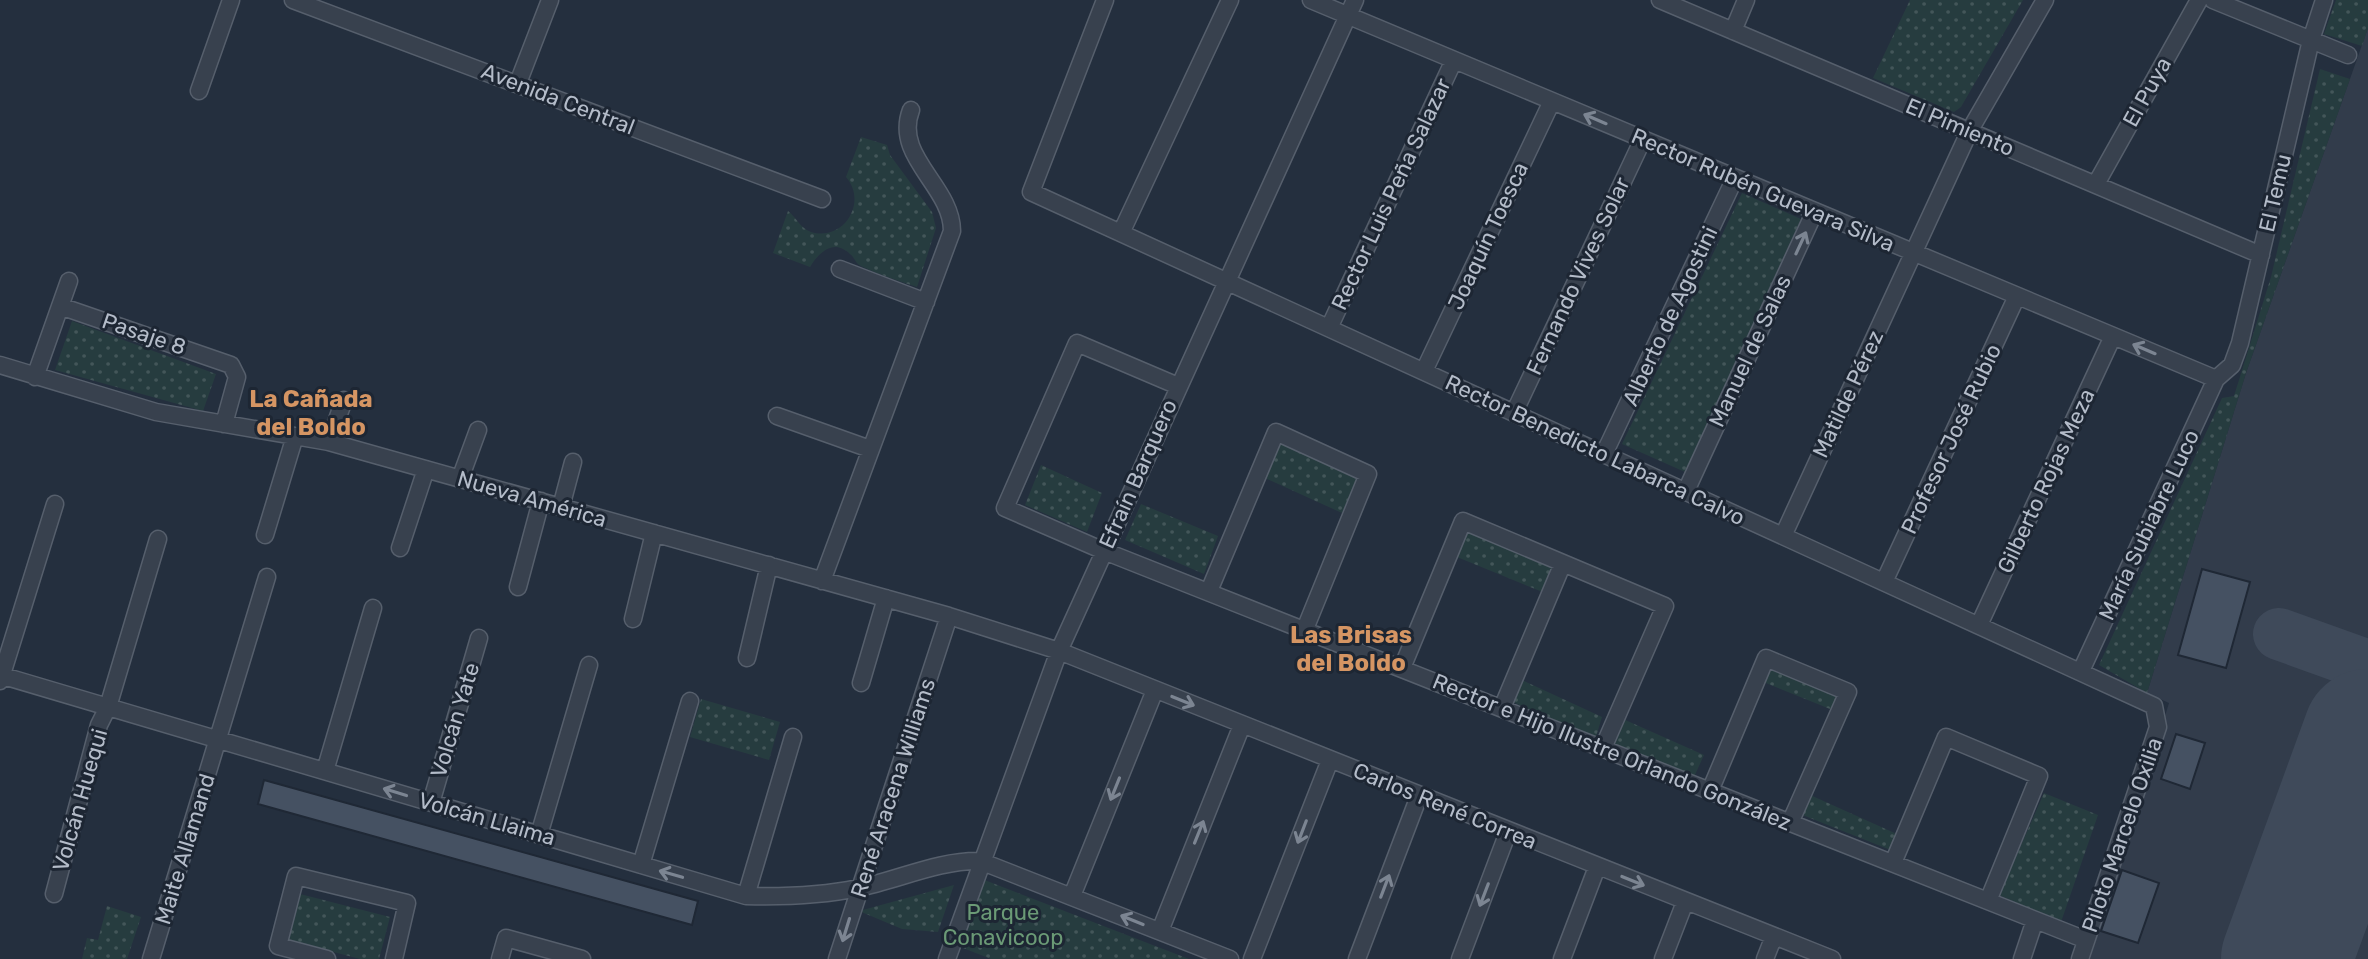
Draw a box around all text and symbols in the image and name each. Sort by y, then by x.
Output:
street label: El Puya [2117,53,2177,131]
street label: Avenida Central [478,57,638,141]
street label: Rector Luis Peña Salazar [1325,73,1457,314]
street label: El Pimiento [1902,92,2018,162]
one-way arrow [1583,111,1607,125]
street label: Rector Rubén Guevara Silva [1627,122,1899,258]
street label: El Temu [2253,151,2297,235]
street label: Joaquín Toesca [1442,158,1534,314]
street label: Fernando Vives Solar [1520,172,1636,379]
street label: Alberto de Agostini [1617,222,1723,410]
one-way arrow [1794,231,1809,255]
street label: Manuel de Salas [1703,271,1797,431]
street label: Pasaje 8 [99,307,189,361]
street label: Matilde Pérez [1807,326,1889,462]
street label: Profesor José Rubio [1895,340,2007,538]
one-way arrow [2132,341,2157,356]
street label: Rector Benedicto Labarca Calvo [1441,369,1749,531]
street label: Gilberto Rojas Meza [1991,384,2101,578]
district label: La Cañada del Boldo [249,385,373,441]
street label: Efraín Barquero [1093,395,1183,553]
street label: María Subiabre Luco [2093,425,2205,625]
street label: Nueva América [454,465,610,533]
district label: Las Brisas del Boldo [1290,621,1412,677]
street label: Volcán Yate [425,659,485,781]
street label: Rector e Hijo Ilustre Orlando González [1429,668,1795,836]
street label: René Aracena Williams [845,675,941,901]
one-way arrow [1170,695,1195,710]
street label: Volcán Huequi [47,726,113,874]
street label: Piloto Marcelo Oxilia [2076,734,2168,936]
street label: Carlos René Correa [1349,757,1541,855]
street label: Maite Allamand [149,770,221,928]
one-way arrow [1107,776,1121,800]
one-way arrow [383,784,408,798]
street label: Volcán Llaima [415,787,559,851]
one-way arrow [1294,819,1308,844]
one-way arrow [1193,820,1207,845]
one-way arrow [659,866,685,881]
one-way arrow [1379,874,1393,899]
one-way arrow [1620,875,1645,889]
one-way arrow [1476,882,1490,907]
park label: Parque Conavicoop [943,899,1063,951]
one-way arrow [1120,912,1145,926]
one-way arrow [838,917,853,942]

